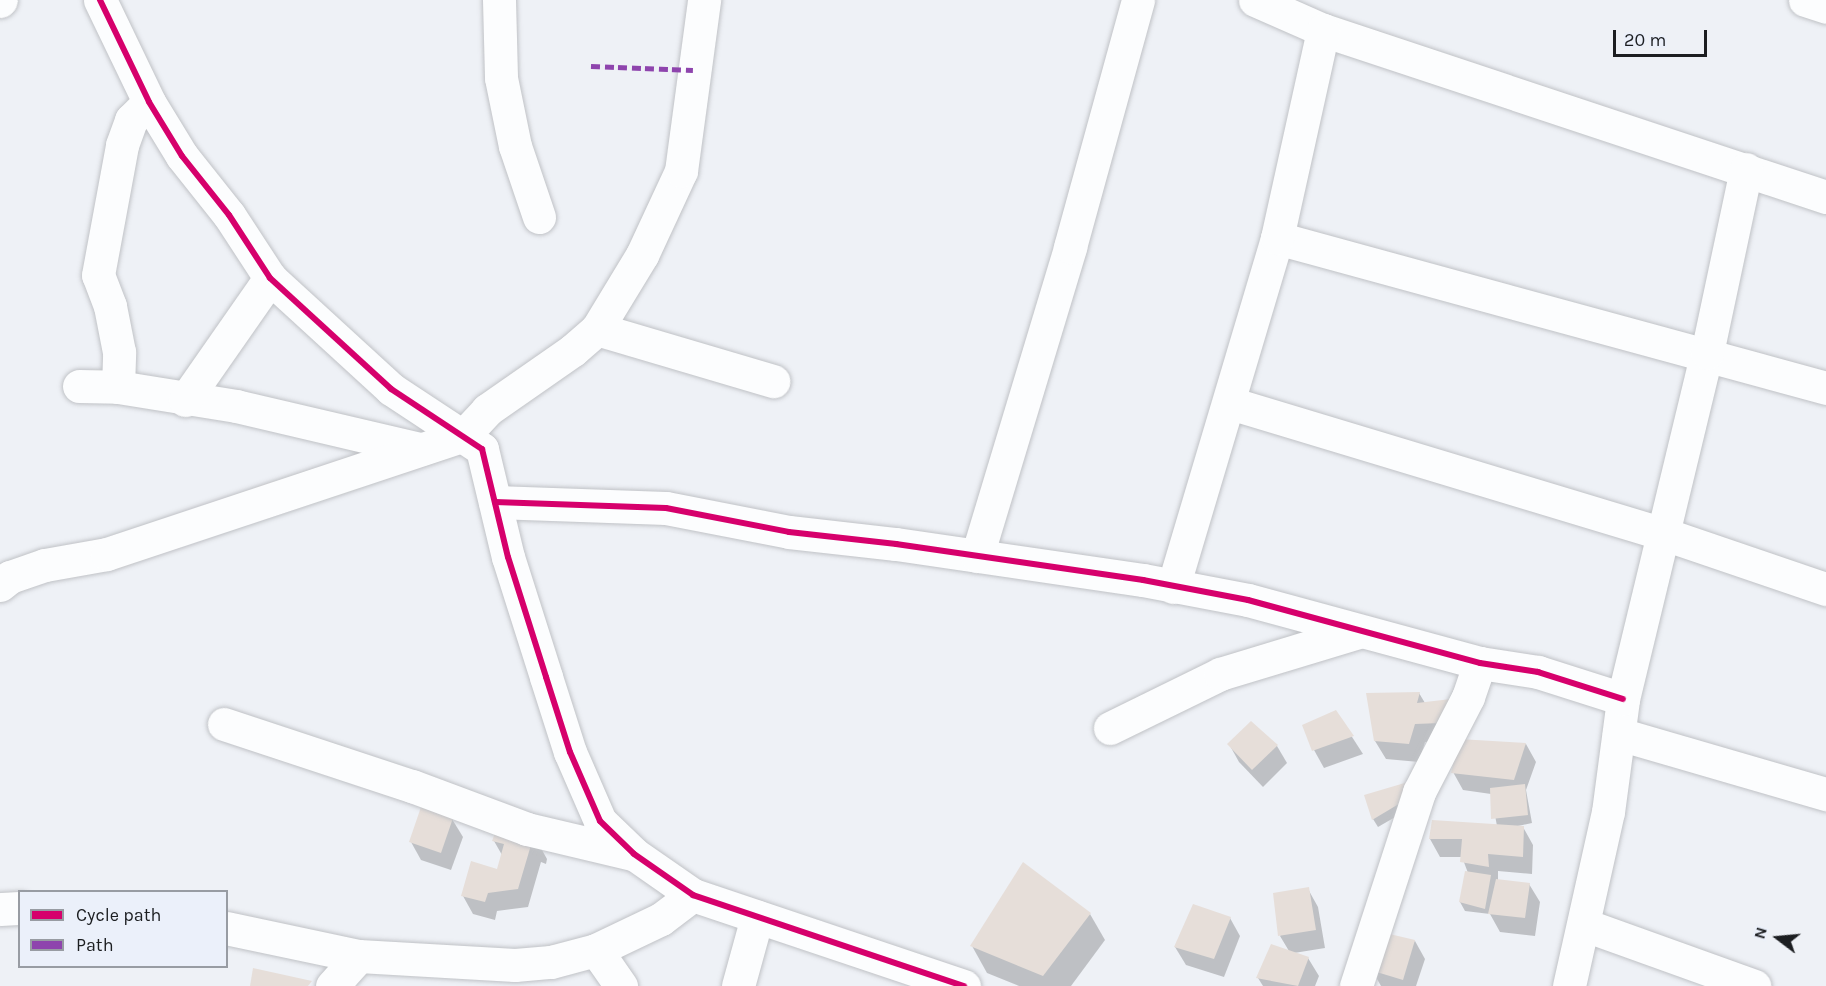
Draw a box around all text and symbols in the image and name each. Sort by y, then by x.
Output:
scale bar [1616,18,1710,56]
text: 20 m [1624,29,1666,51]
legend [18,890,228,968]
text: Cycle path [76,904,161,926]
north arrow [1748,908,1808,968]
text: N [1749,925,1771,941]
text: Path [76,934,114,956]

